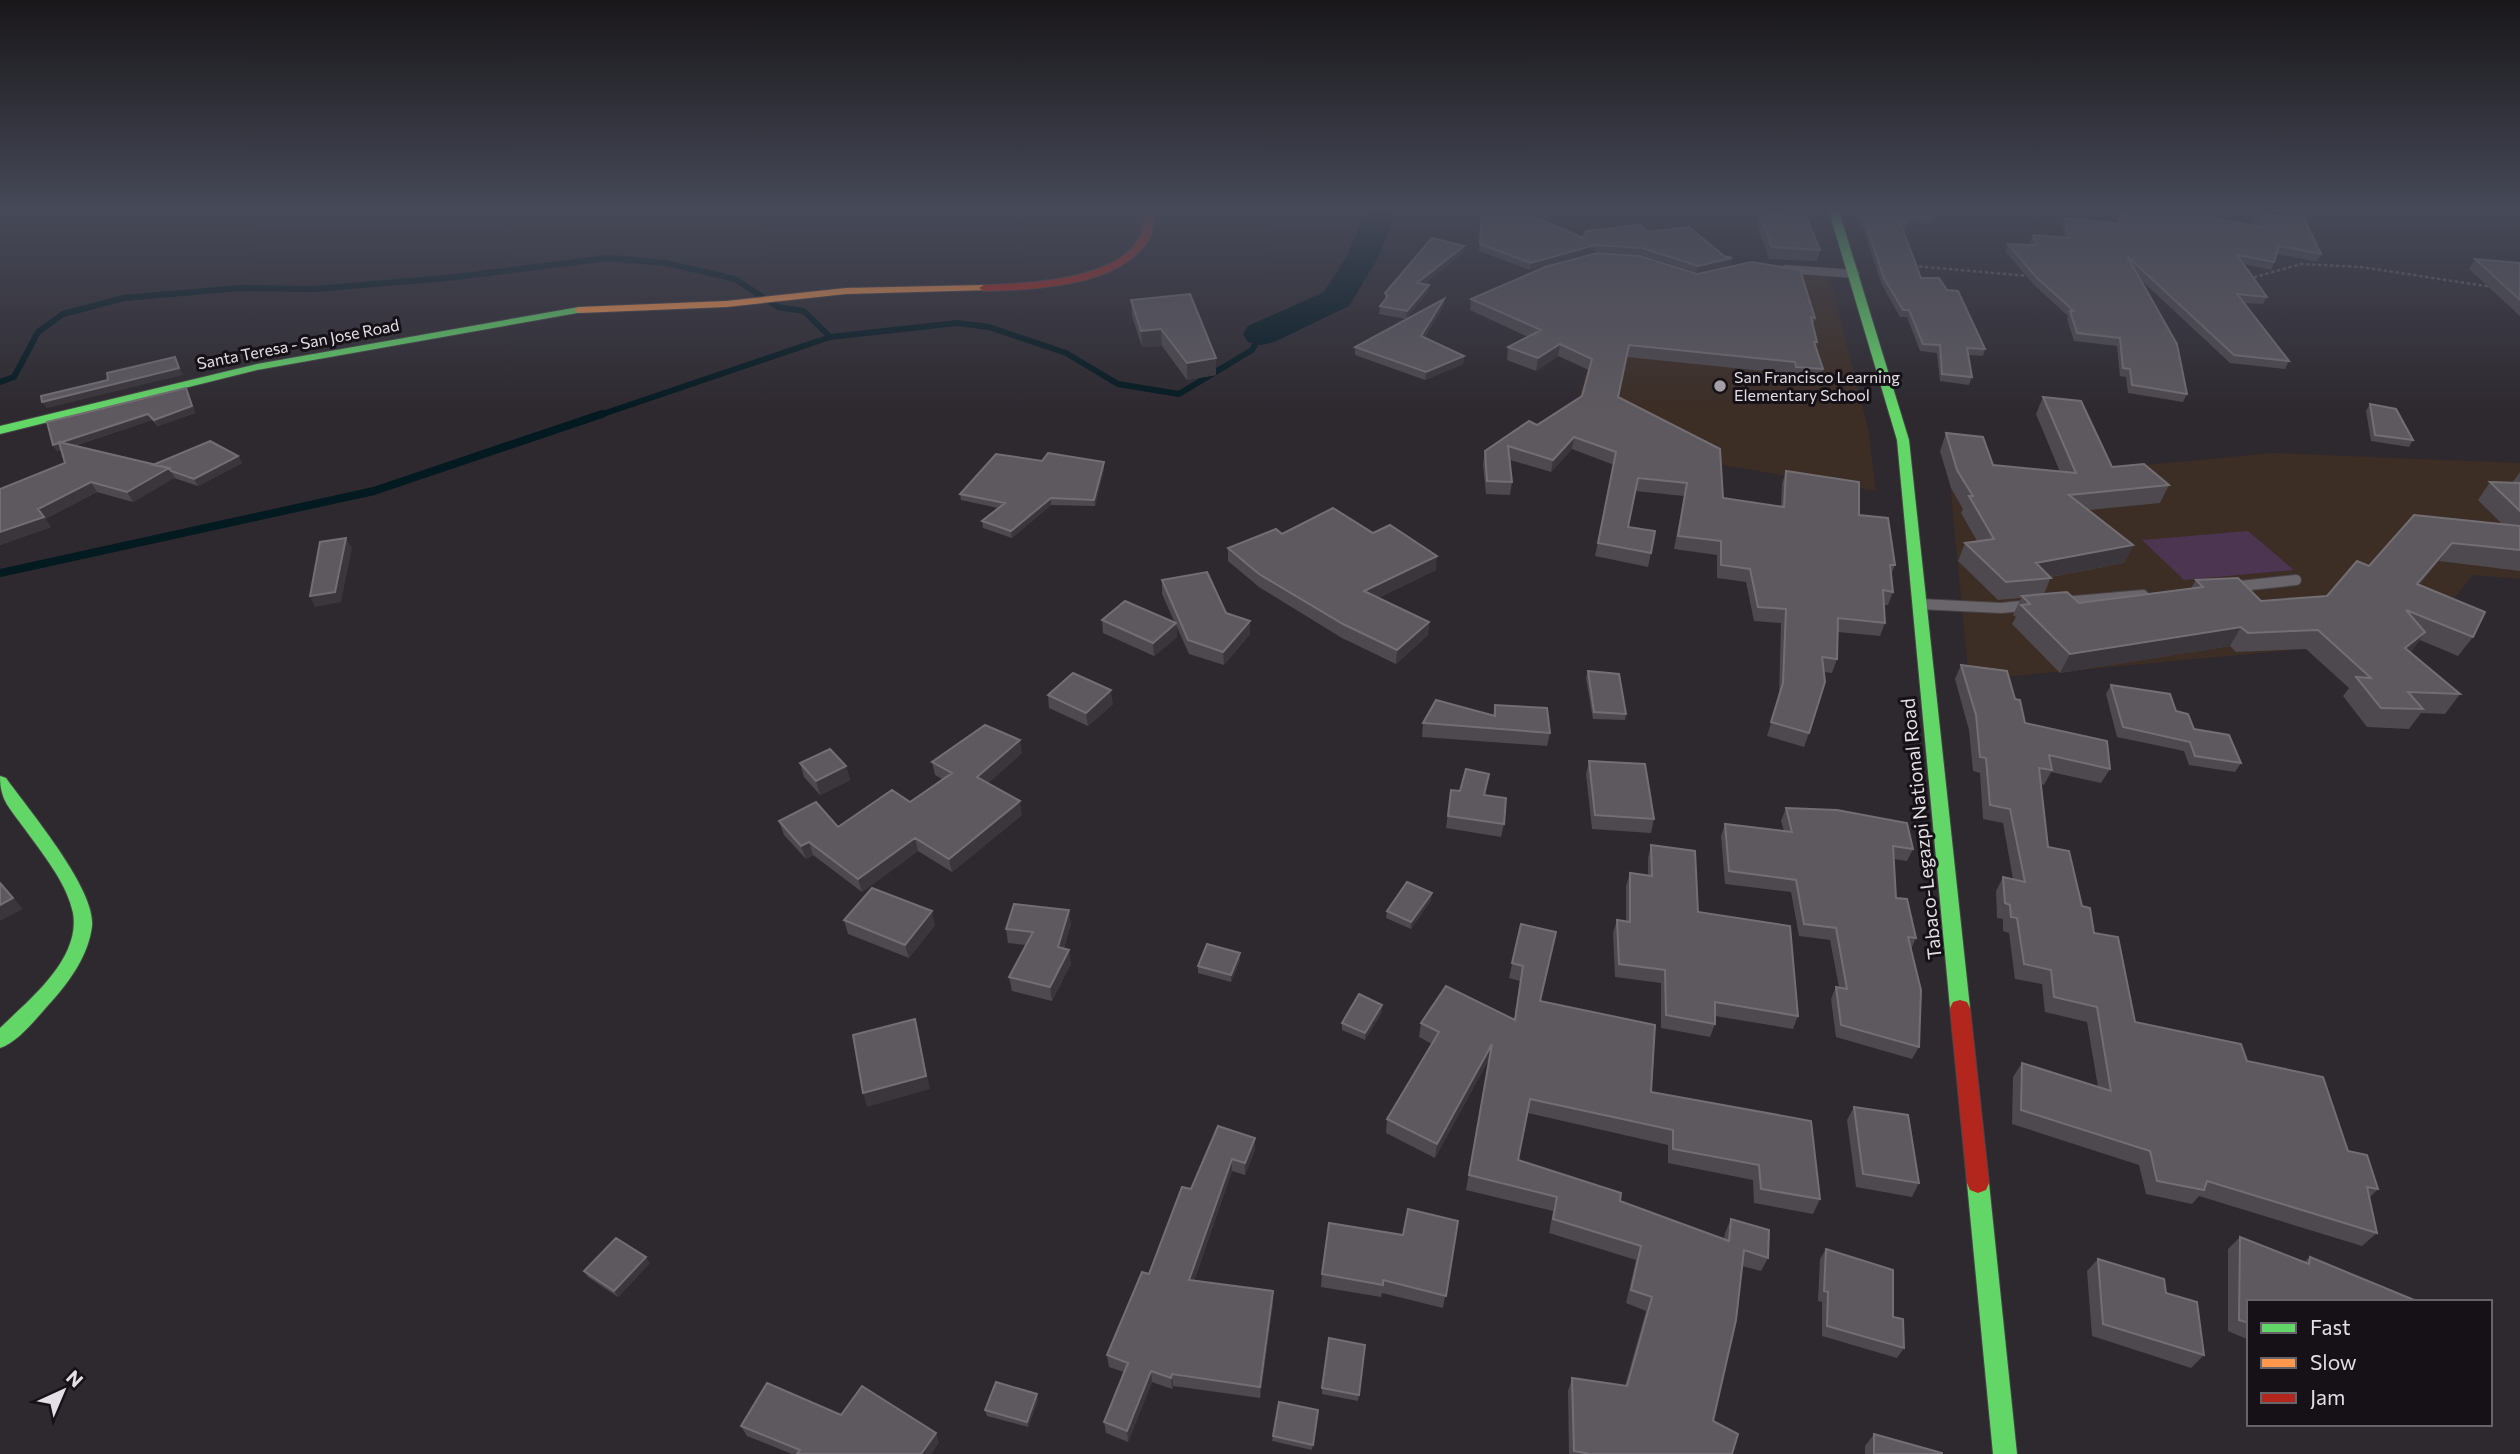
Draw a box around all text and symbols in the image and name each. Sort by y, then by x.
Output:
street label: Santa Teresa - San Jose Road [195,315,401,372]
place label: San Francisco Learning Elementary School [1734,367,1900,404]
marker: San Francisco Learning Elementary School [1712,378,1728,394]
street label: Tabaco-Legazpi National Road [1895,697,1946,961]
legend [2247,1300,2492,1426]
text: Fast [2310,1314,2351,1339]
text: Slow [2310,1349,2357,1374]
north arrow [28,1356,98,1426]
text: N [62,1365,88,1392]
text: Jam [2310,1384,2345,1409]

